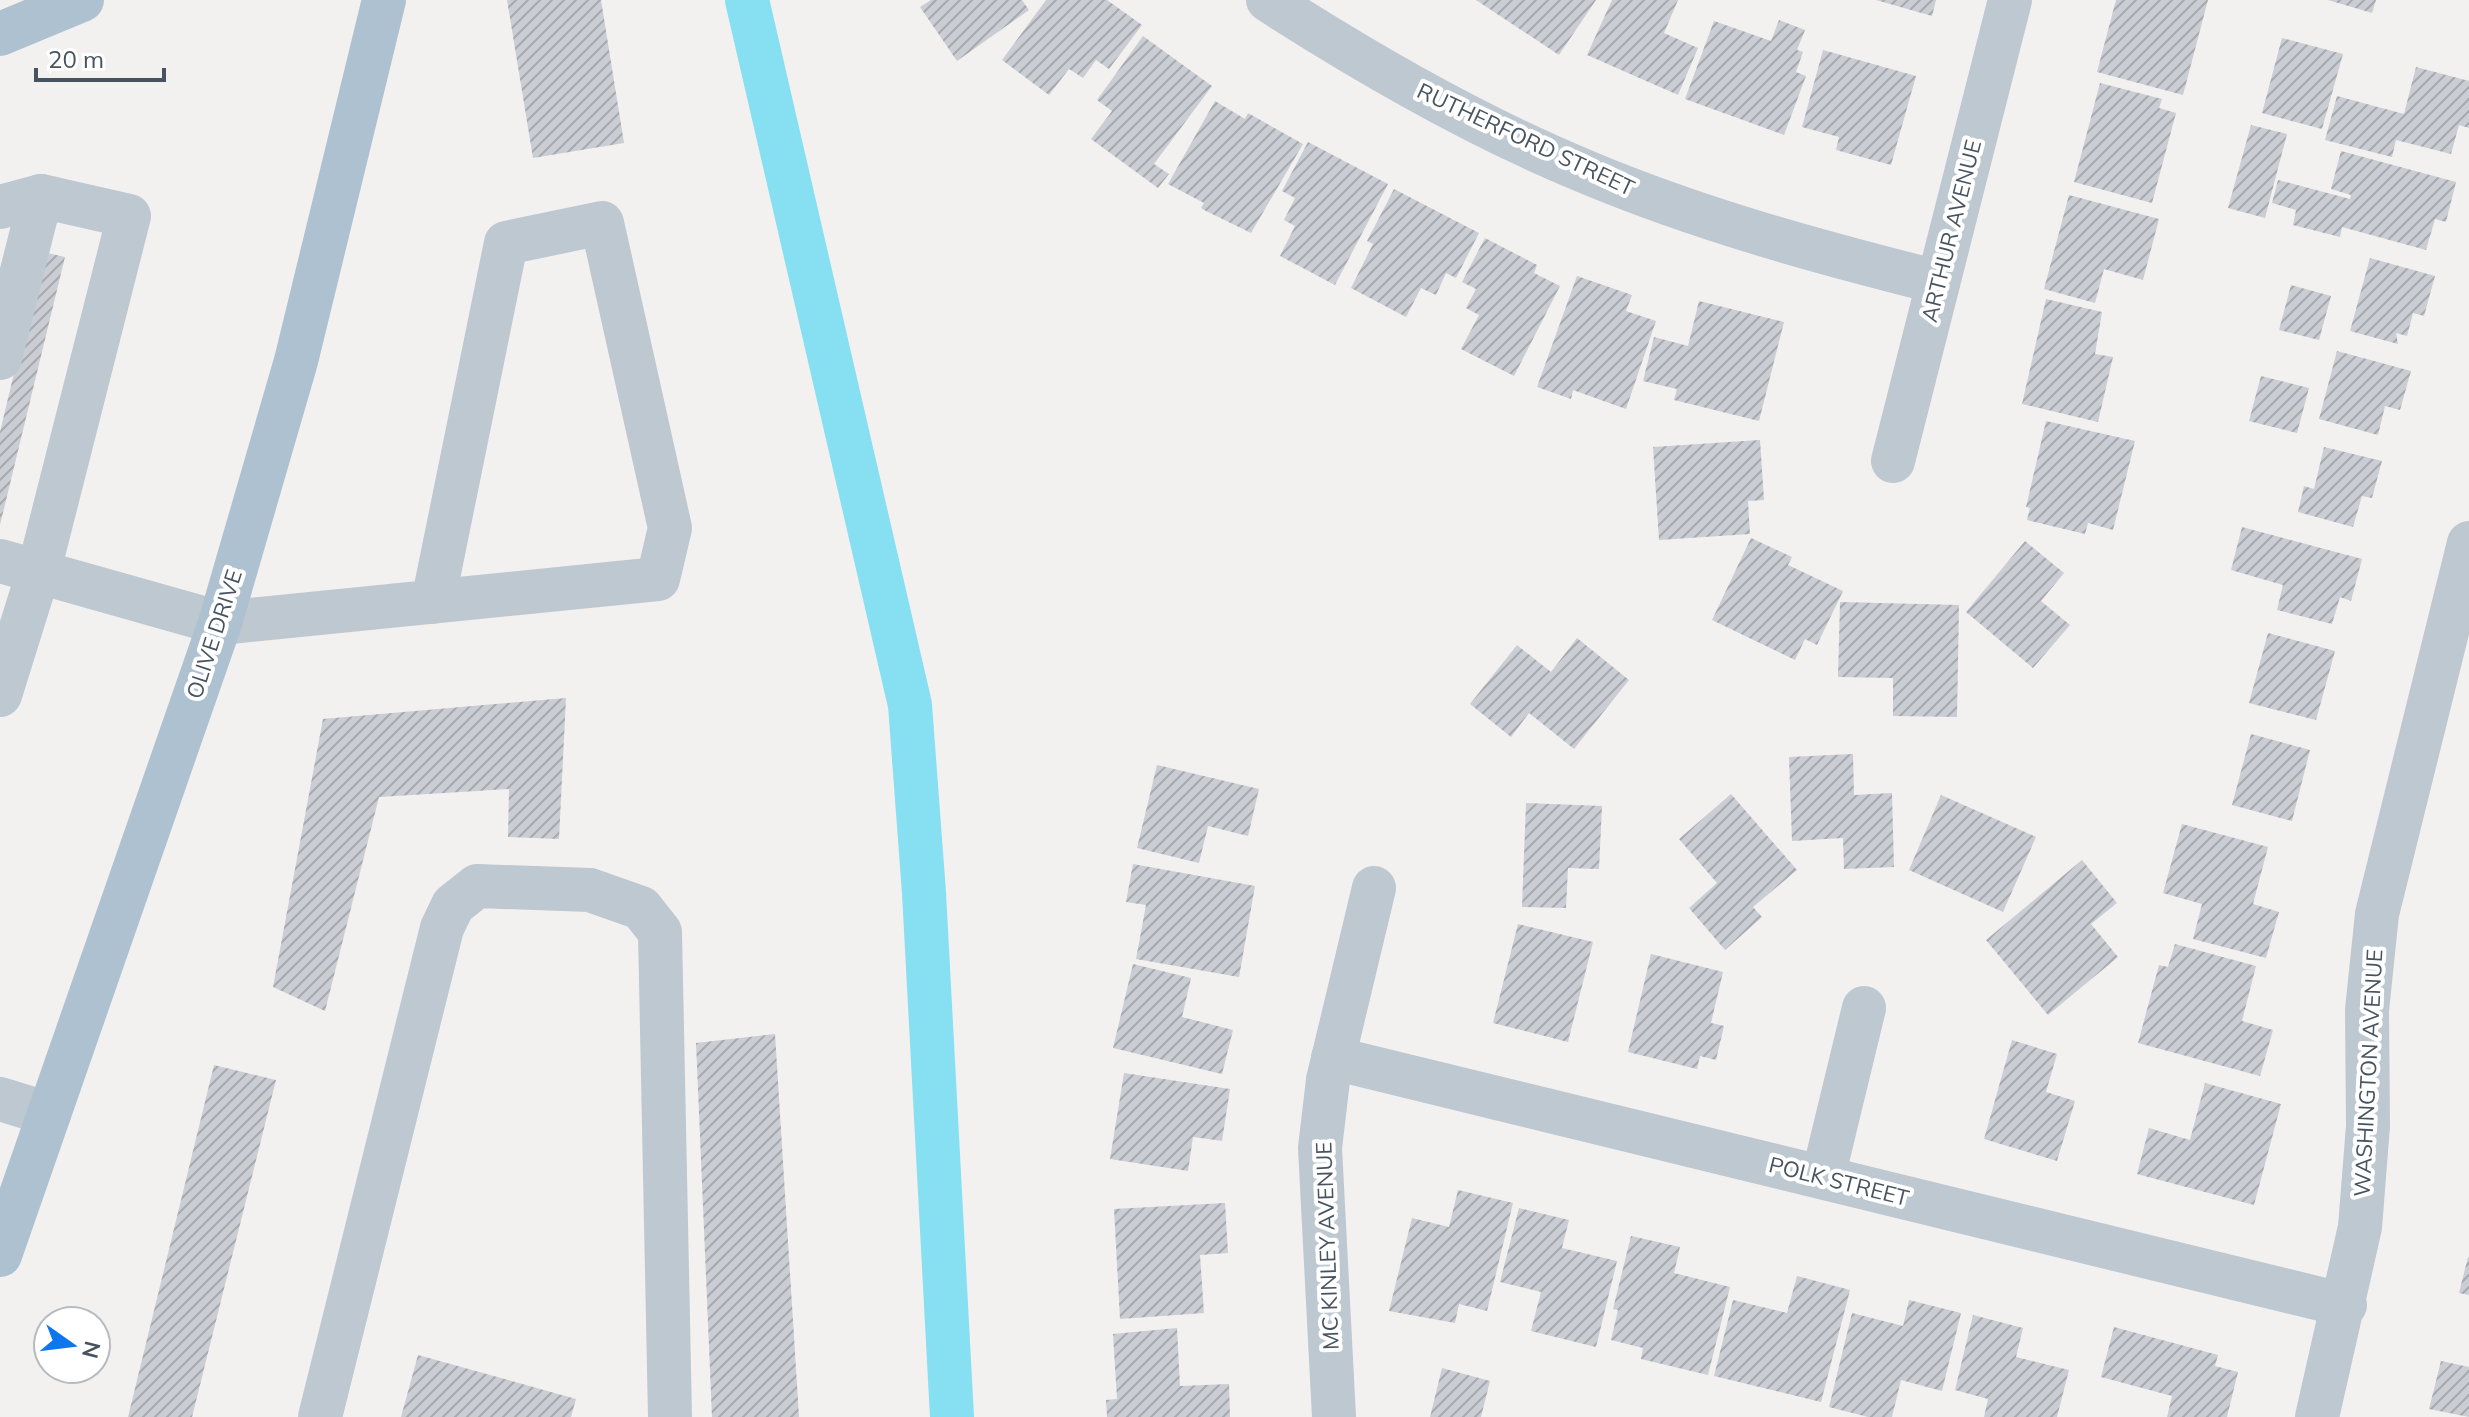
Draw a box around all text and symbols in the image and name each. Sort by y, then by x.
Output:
scale bar [36,32,164,82]
text: 20 m [48,44,104,74]
street label: RUTHERFORD STREET [1413,76,1639,202]
street label: ARTHUR AVENUE [1915,137,1987,325]
street label: OLIVE DRIVE [180,566,248,702]
street label: WASHINGTON AVENUE [2348,948,2388,1198]
street label: MC KINLEY AVENUE [1309,1141,1345,1351]
street label: POLK STREET [1766,1150,1912,1212]
north arrow [32,1305,112,1385]
text: N [76,1338,107,1361]

